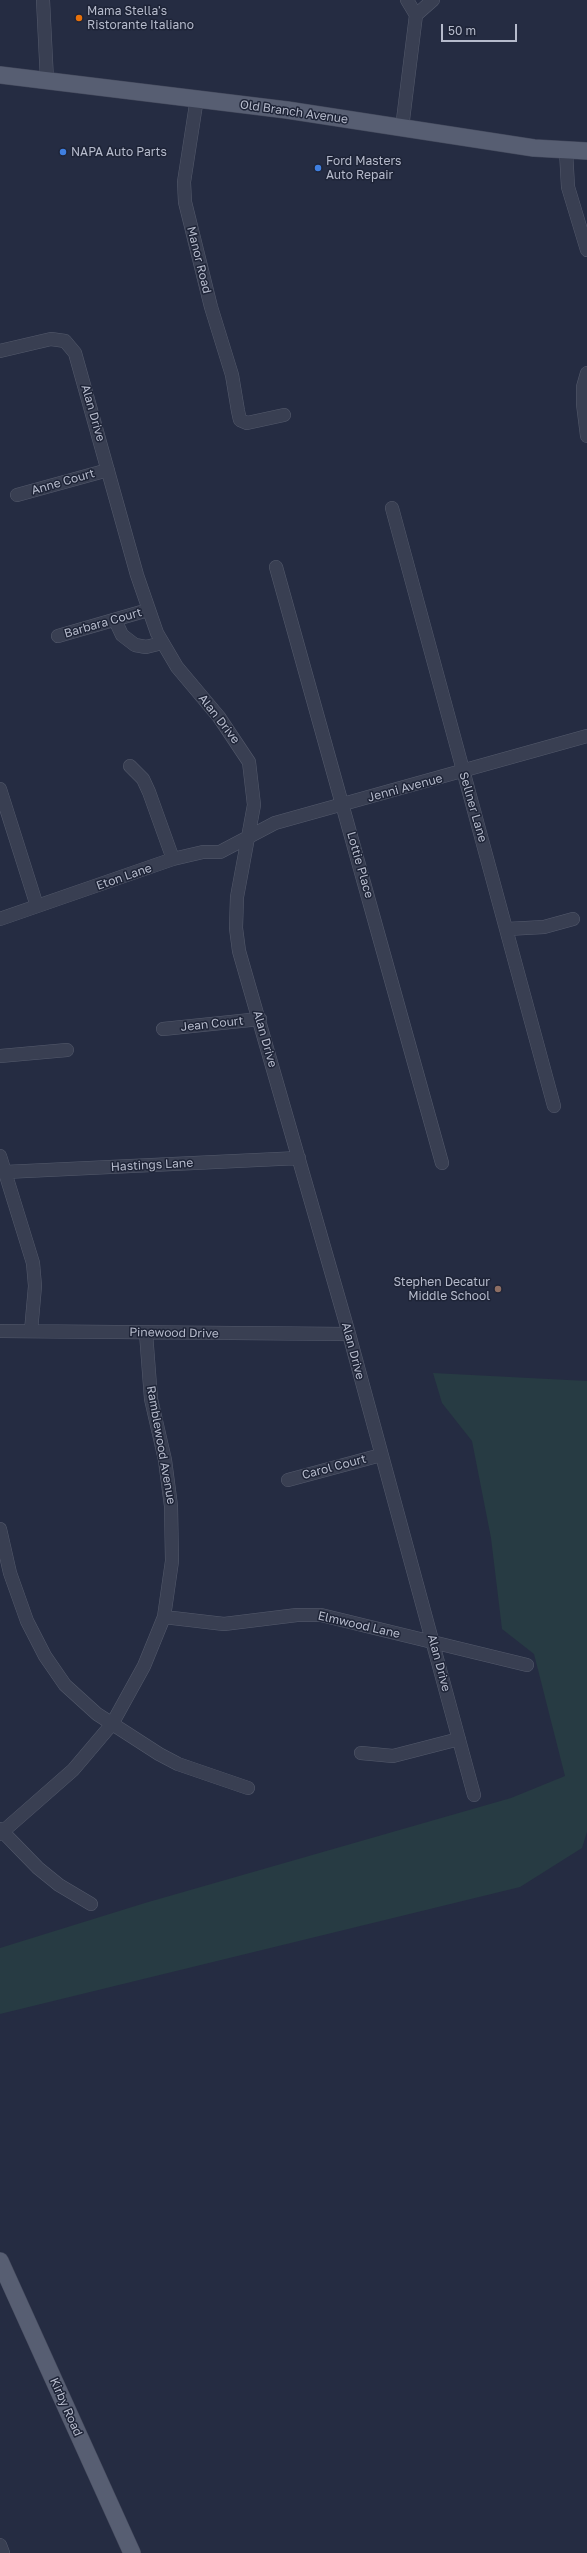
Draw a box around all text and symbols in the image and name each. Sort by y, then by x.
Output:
place label: Mama Stella's Ristorante Italiano [87,4,194,32]
marker: Mama Stella's Ristorante Italiano [74,13,84,23]
scale bar [443,16,519,42]
text: 50 m [448,23,476,38]
street label: Old Branch Avenue [239,97,349,127]
place label: NAPA Auto Parts [71,145,167,159]
marker: NAPA Auto Parts [58,147,68,157]
place label: Ford Masters Auto Repair [326,154,401,182]
marker: Ford Masters Auto Repair [313,163,323,173]
street label: Manor Road [184,225,214,295]
street label: Alan Drive [78,383,108,443]
street label: Anne Court [30,466,96,498]
street label: Barbara Court [62,605,144,641]
street label: Alan Drive [195,692,243,746]
street label: Sellner Lane [456,770,490,844]
street label: Jenni Avenue [366,771,444,805]
street label: Lottie Place [344,830,376,900]
street label: Eton Lane [94,861,154,893]
street label: Alan Drive [250,1009,280,1069]
street label: Jean Court [180,1014,244,1034]
street label: Hastings Lane [110,1156,194,1174]
place label: Stephen Decatur Middle School [393,1275,490,1303]
marker: Stephen Decatur Middle School [493,1284,503,1294]
street label: Alan Drive [338,1321,368,1381]
street label: Pinewood Drive [129,1325,219,1341]
street label: Ramblewood Avenue [143,1385,179,1505]
street label: Carol Court [300,1452,368,1482]
street label: Elmwood Lane [316,1609,402,1641]
street label: Alan Drive [424,1633,454,1693]
street label: Kirby Road [47,2376,85,2438]

